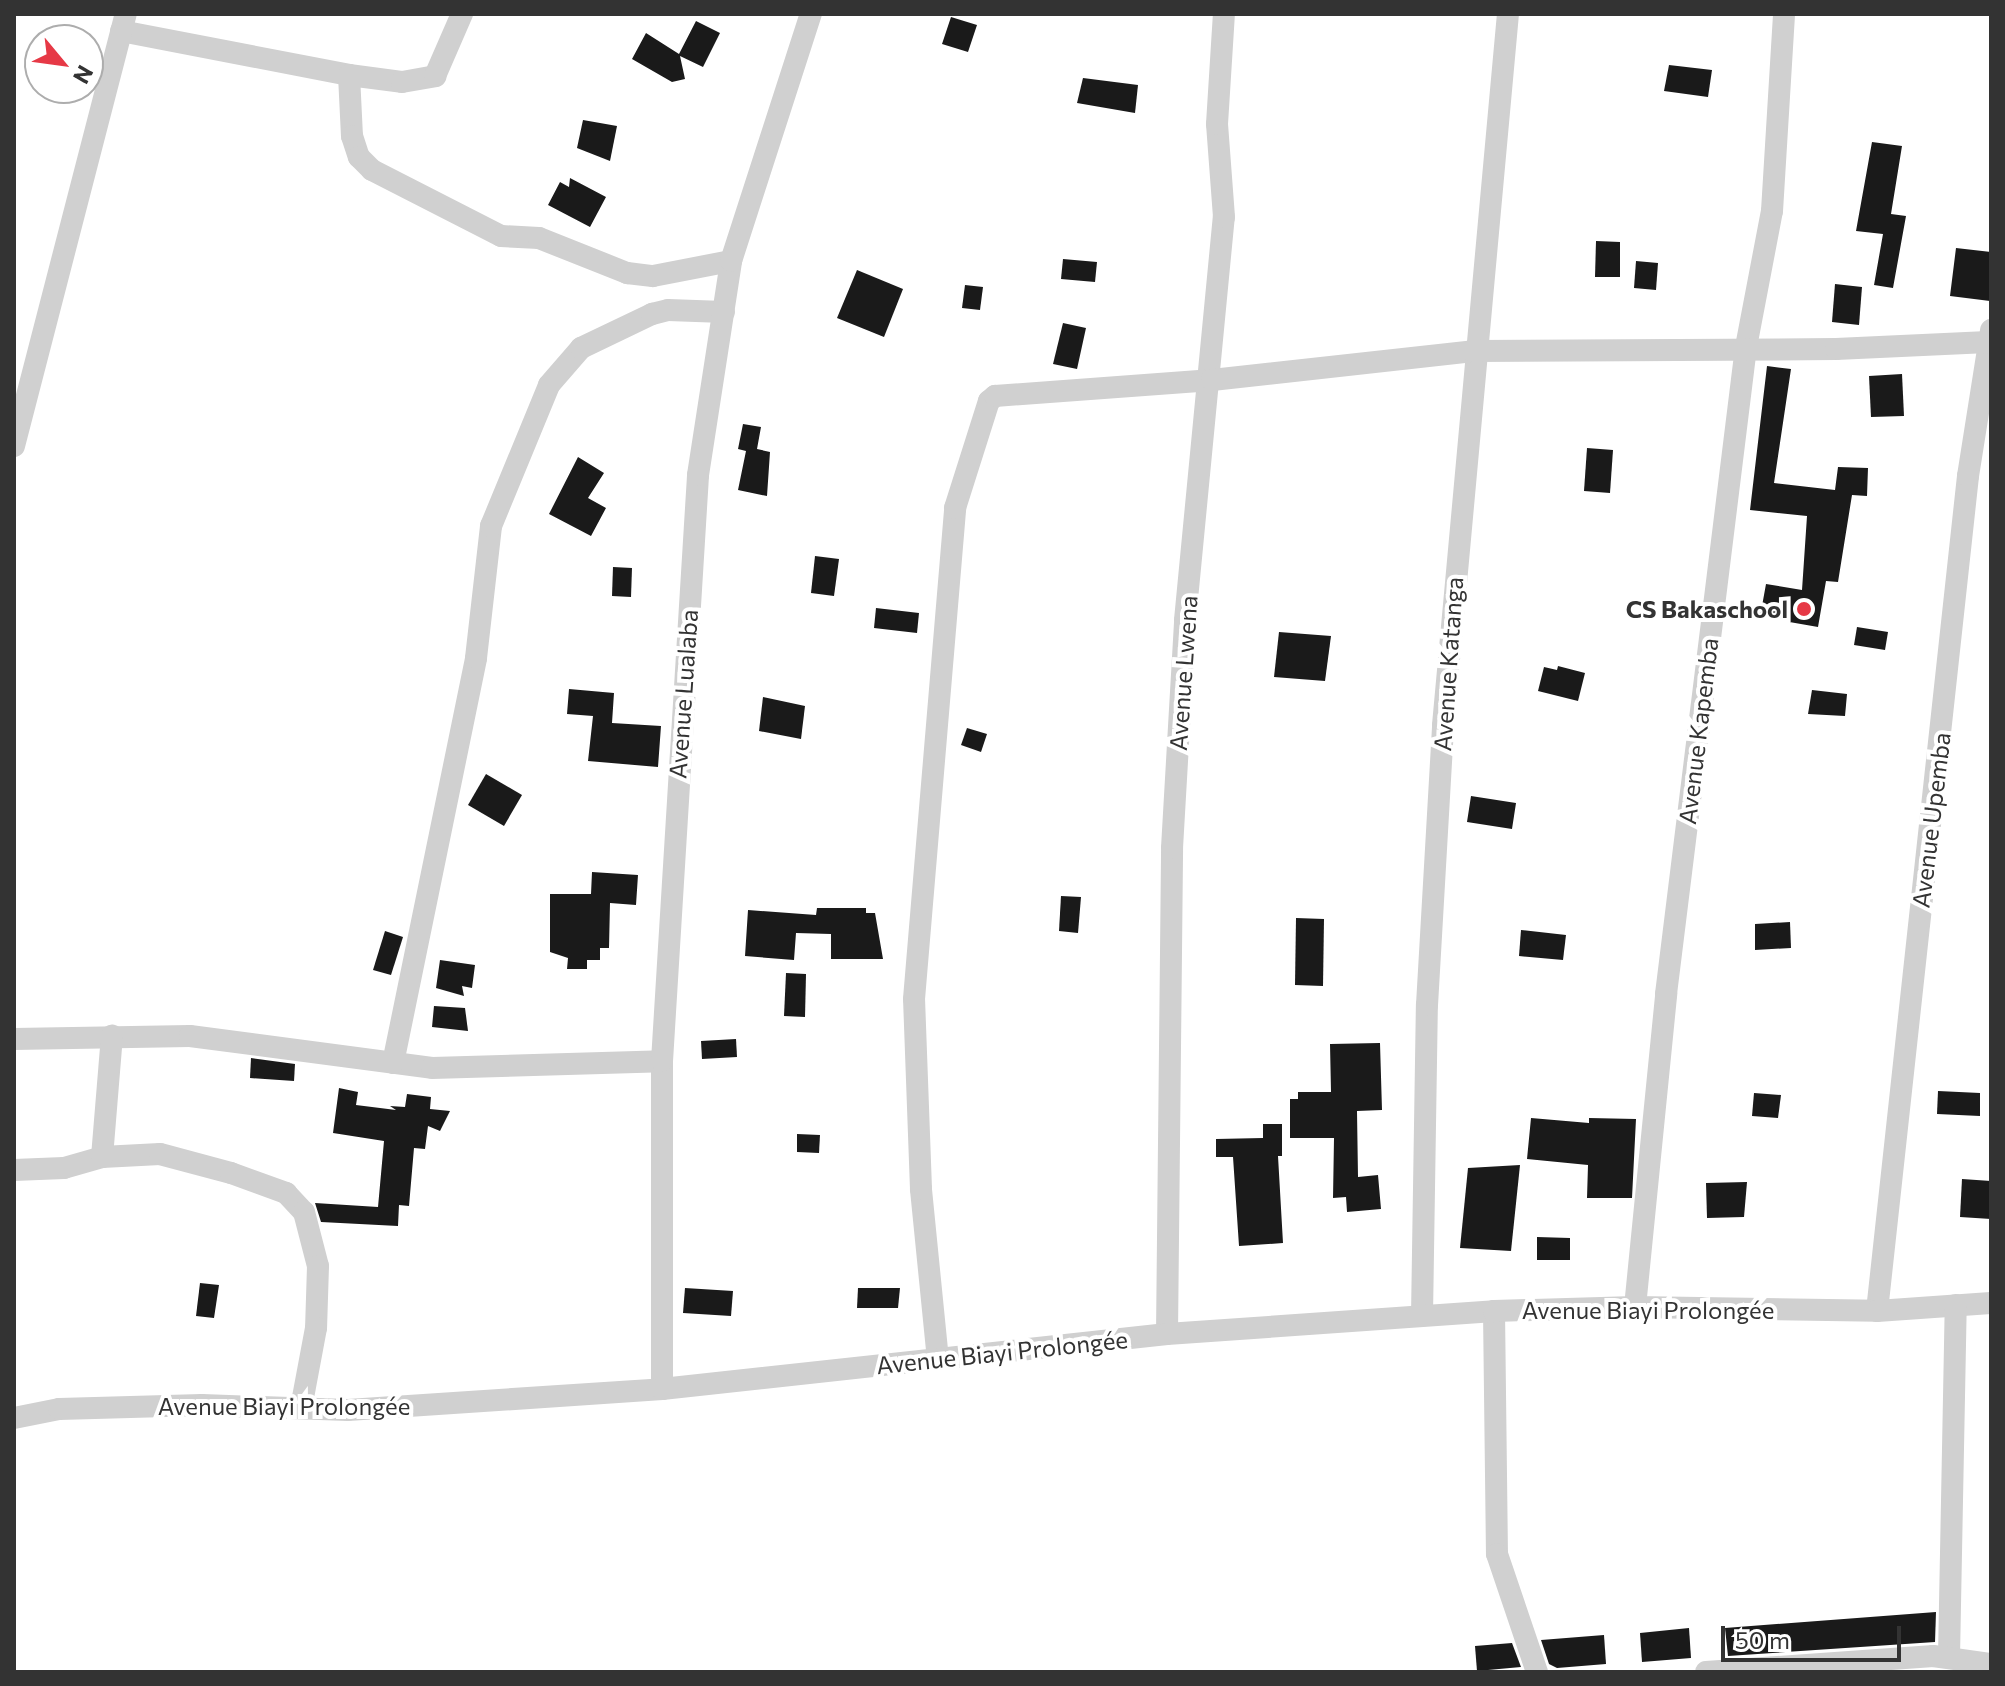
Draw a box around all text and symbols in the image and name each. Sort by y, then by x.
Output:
north arrow [24,24,104,104]
text: N [68,61,99,89]
street label: Avenue Katanga [1428,576,1468,752]
street label: Avenue Lwena [1163,594,1203,752]
place label: CS Bakaschool [1626,595,1788,623]
marker: CS Bakaschool [1795,600,1813,618]
street label: Avenue Lualaba [663,608,703,780]
street label: Avenue Kapemba [1672,636,1724,826]
street label: Avenue Upemba [1906,731,1956,909]
street label: Avenue Biayi Prolongée [1522,1296,1774,1324]
street label: Avenue Biayi Prolongée [875,1324,1129,1380]
street label: Avenue Biayi Prolongée [158,1392,410,1420]
scale bar [1725,1610,1905,1660]
text: 50 m [1735,1625,1790,1654]

